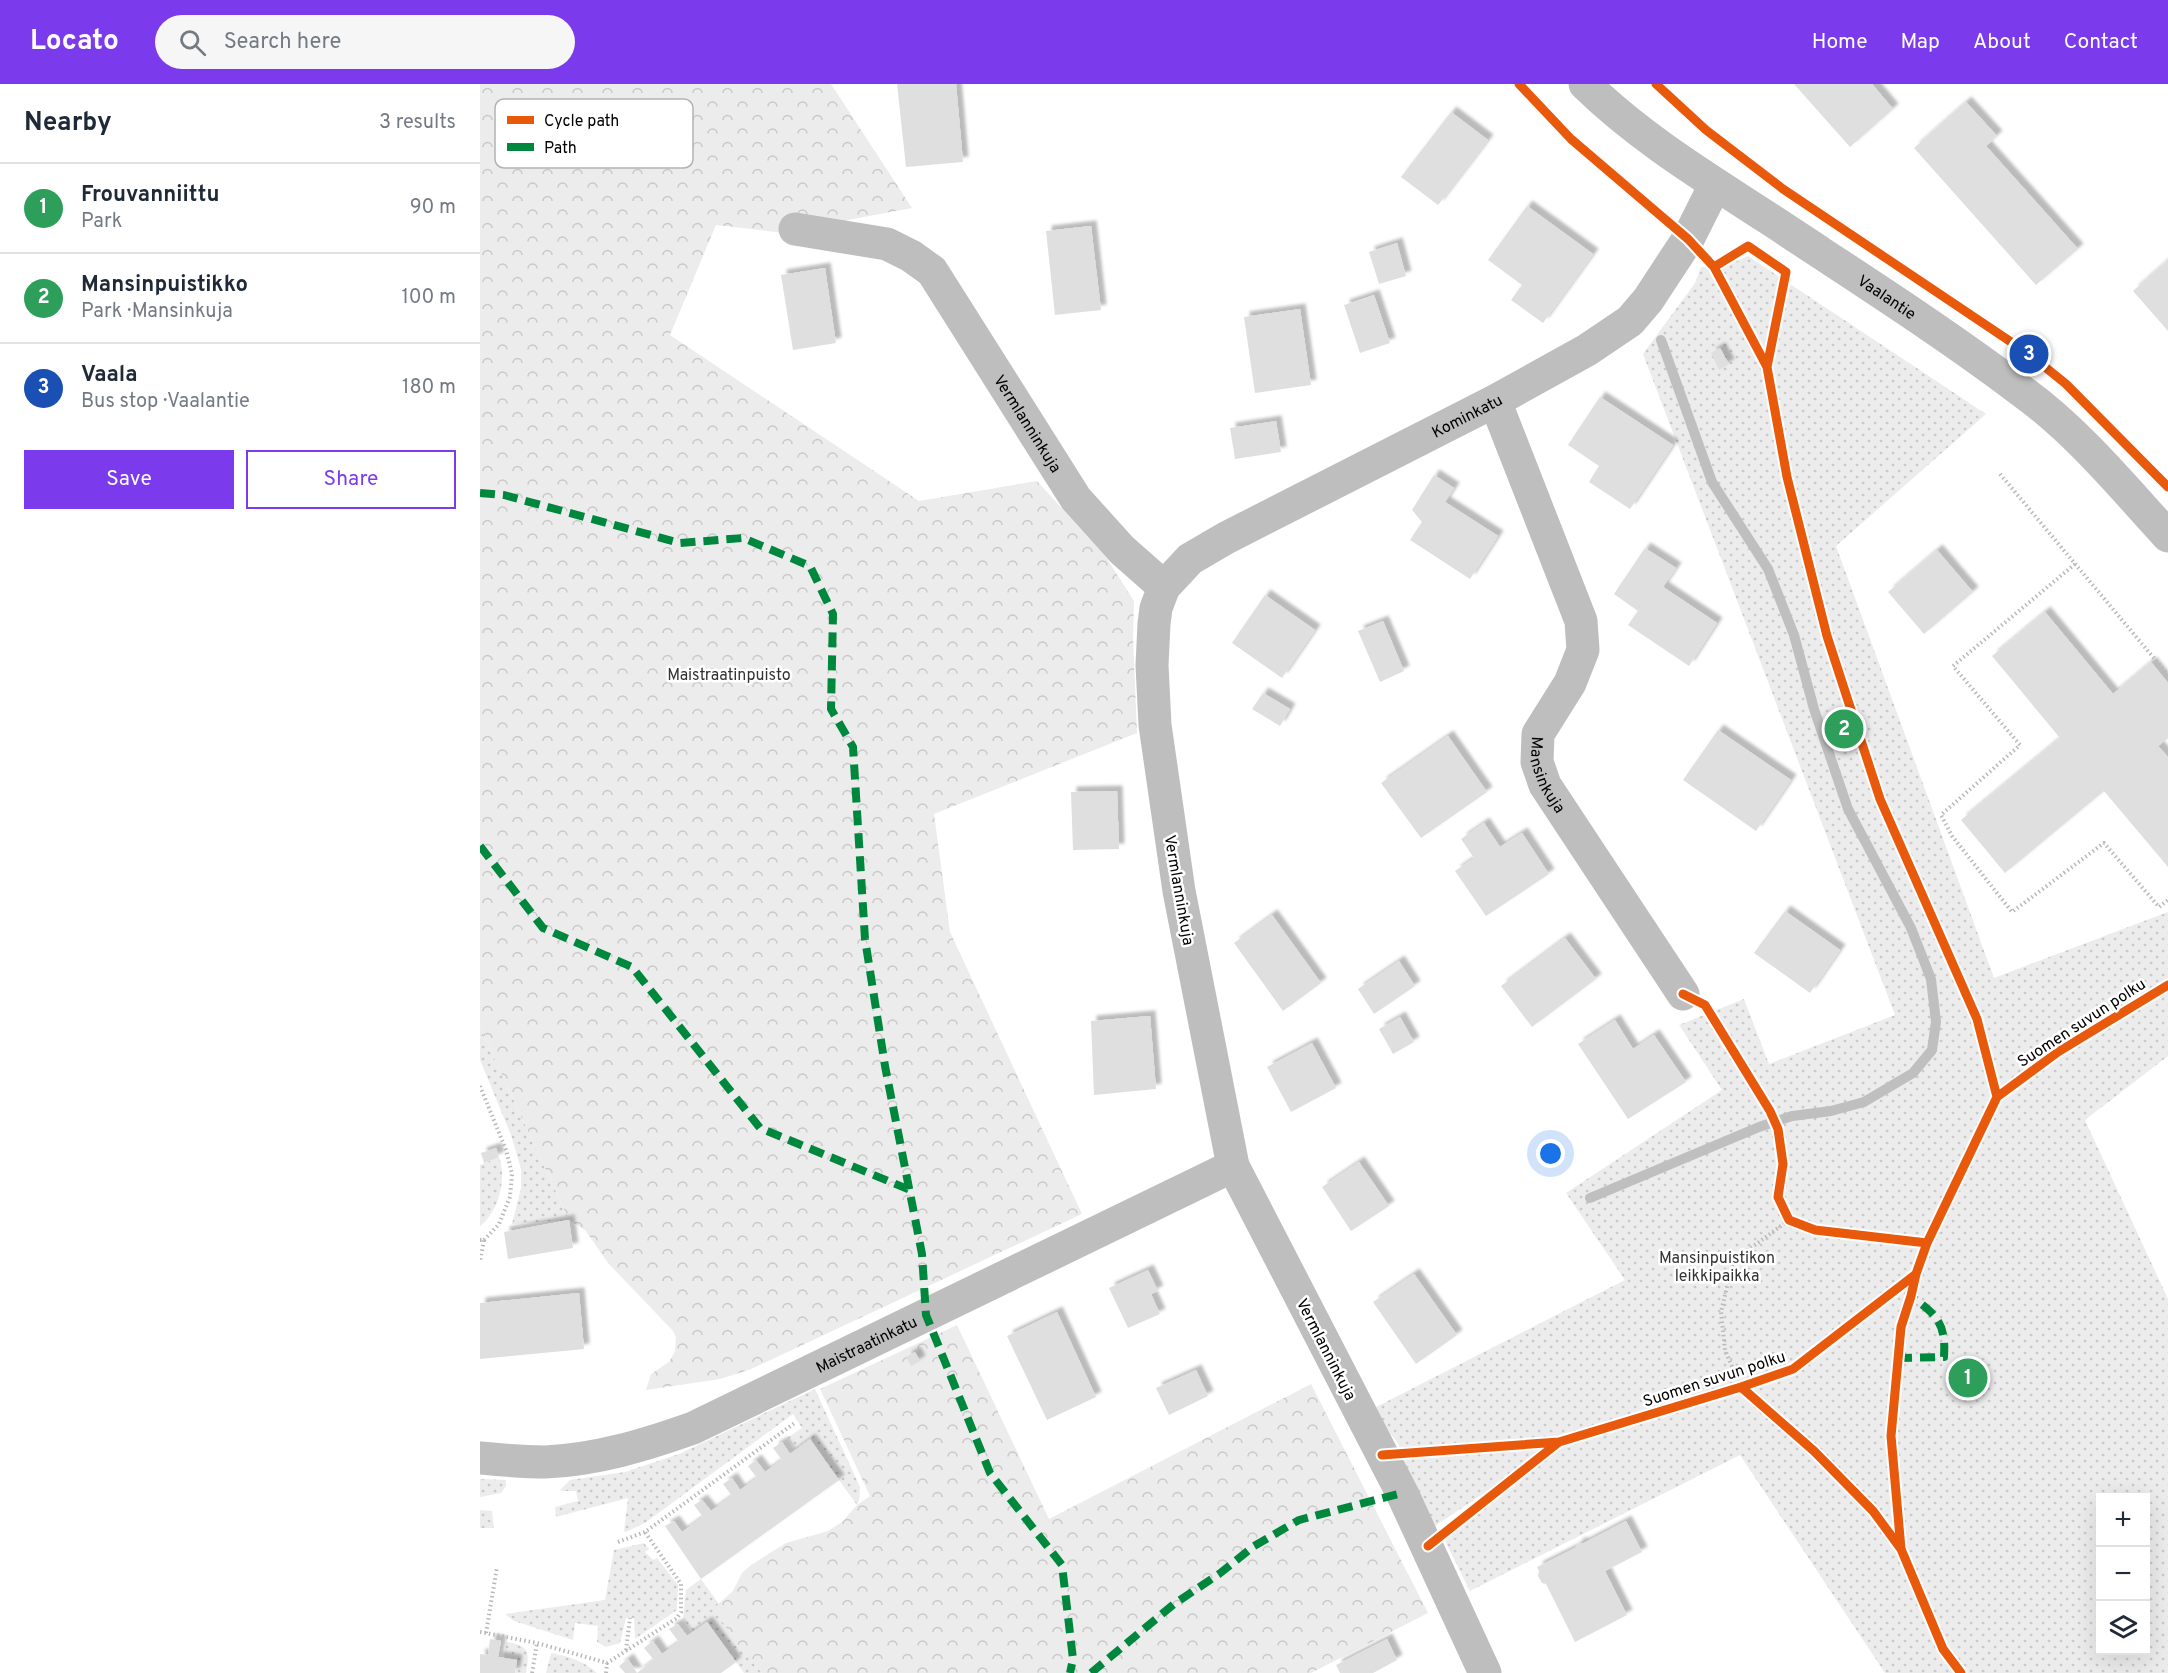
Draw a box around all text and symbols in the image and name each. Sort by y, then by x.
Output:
search box [155,15,575,69]
text: Locato [30,24,119,60]
icon: search [176,26,209,59]
text: Search here [224,29,341,56]
text: Home [1812,29,1868,56]
text: Map [1901,29,1940,56]
text: About [1973,29,2031,56]
text: Contact [2064,29,2138,56]
legend [495,99,693,168]
text: Nearby [24,107,112,140]
text: 3 results [379,110,456,136]
text: Cycle path [544,112,619,132]
text: Path [544,139,577,159]
text: Frouvanniittu [81,182,220,209]
text: 1 [40,195,48,221]
text: 90 m [410,195,456,221]
text: Park [81,209,122,235]
text: Mansinpuistikko [81,272,248,299]
street label: Vaalantie [1853,272,1919,325]
text: 2 [37,285,50,311]
text: 100 m [401,285,456,311]
text: Park · Mansinkuja [81,299,233,325]
pin: 3 [2010,332,2048,376]
text: Vaala [81,362,138,389]
street label: Vermlanninkuja [988,372,1065,477]
text: 3 [38,375,50,401]
text: 180 m [402,375,456,401]
text: Bus stop · Vaalantie [81,389,250,415]
street label: Kominkatu [1429,391,1507,444]
button: Save [24,450,234,509]
button: Share [246,450,456,509]
park label: Maistraatinpuisto [667,666,791,686]
pin: 2 [1824,706,1864,752]
street label: Mansinkuja [1524,736,1569,818]
street label: Vermlanninkuja [1158,834,1198,947]
street label: Suomen suvun polku [2014,975,2150,1073]
your location [1536,1139,1565,1168]
park label: Mansinpuistikon leikkipaikka [1659,1249,1775,1287]
street label: Vermlanninkuja [1291,1296,1360,1404]
street label: Maistraatinkatu [813,1313,921,1379]
street label: Suomen suvun polku [1641,1347,1789,1412]
pin: 1 [1948,1356,1988,1400]
map controls [2096,1493,2150,1655]
button: + [2096,1493,2150,1547]
button: − [2096,1547,2150,1601]
button: layers [2096,1601,2150,1655]

